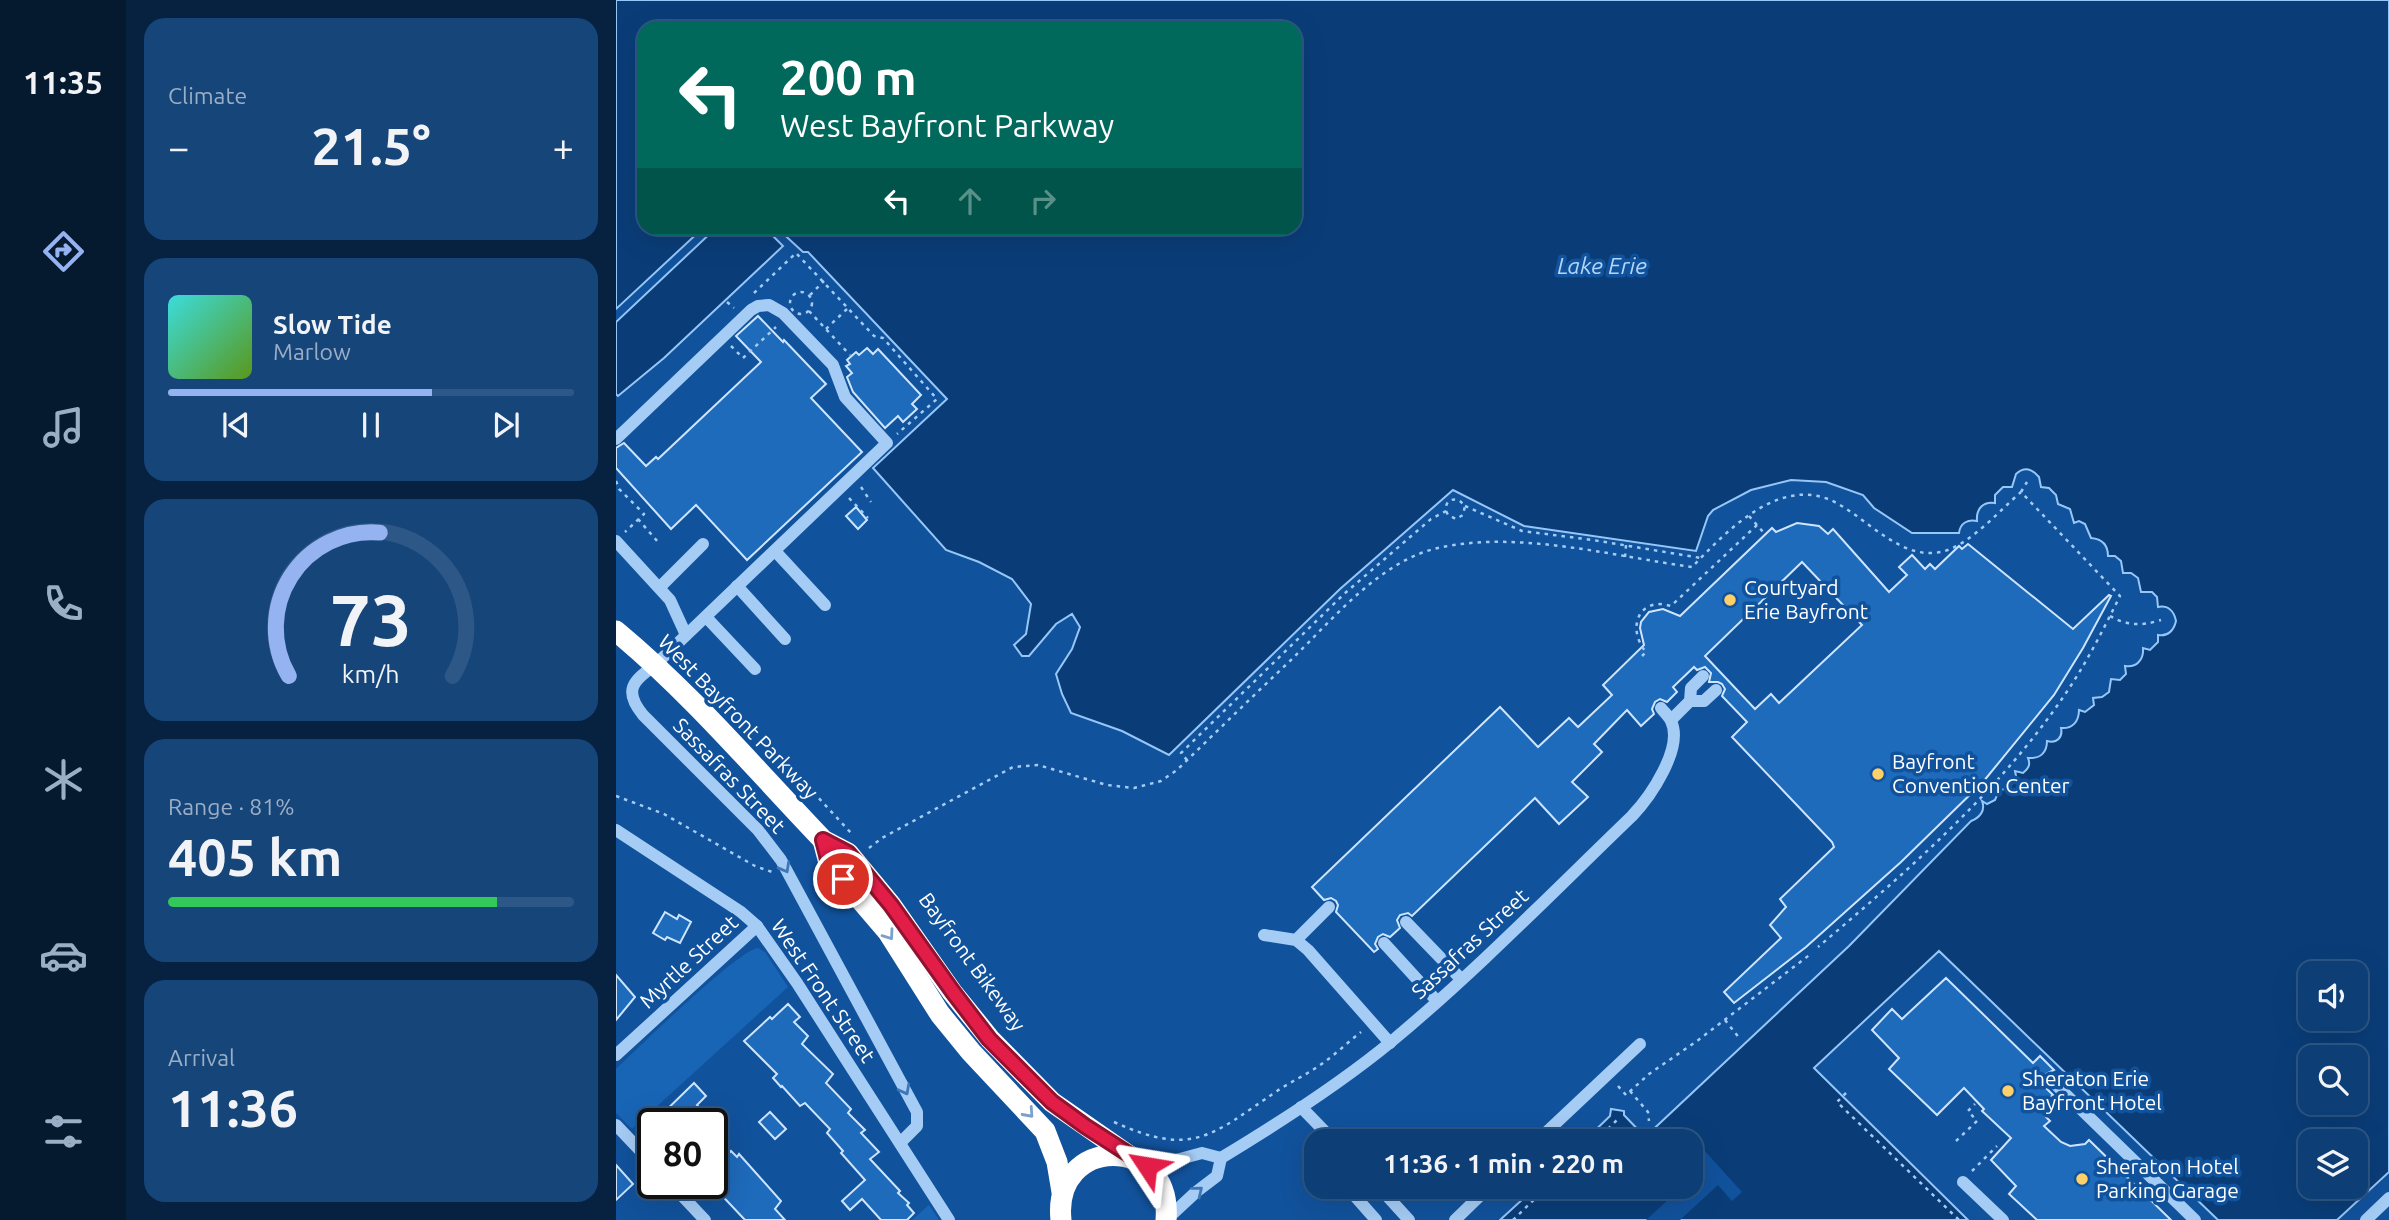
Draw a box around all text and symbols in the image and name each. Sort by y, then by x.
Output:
icon: left [665,49,756,140]
text: 200 m [780,49,917,104]
text: 11:35 [23,64,103,100]
text: Climate [168,83,247,108]
text: West Bayfront Parkway [780,107,1114,143]
text: 21.5° [311,117,431,175]
text: − [168,126,189,168]
text: + [553,126,574,168]
icon: left [878,182,916,220]
icon: ahead [951,182,989,220]
icon: right [1024,182,1062,220]
icon: directions [39,227,88,276]
water label: Lake Erie [1557,253,1647,278]
text: Slow Tide [273,310,392,339]
text: Marlow [273,339,351,364]
icon: music [39,403,88,452]
icon: previous [217,406,255,444]
icon: pause [352,406,390,444]
icon: next [487,406,525,444]
place label: Courtyard Erie Bayfront [1744,575,1868,623]
text: 73 [330,578,412,660]
icon: phone [39,579,88,628]
marker: Courtyard Erie Bayfront [1722,592,1738,608]
street label: West Bayfront Parkway [654,629,824,804]
text: km/h [342,660,400,688]
street label: Sassafras Street [669,713,790,838]
place label: Bayfront Convention Center [1892,749,2070,797]
icon: climate [39,755,88,804]
marker: Bayfront Convention Center [1870,766,1886,782]
text: Range · 81% [168,794,295,819]
text: 405 km [168,828,342,886]
pin [813,849,873,909]
icon: arrive [824,860,862,898]
one-way arrow [777,861,790,873]
street label: Sassafras Street [1406,883,1532,1003]
street label: Bayfront Bikeway [915,888,1031,1035]
street label: Myrtle Street [634,910,742,1013]
street label: West Front Street [767,914,881,1067]
one-way arrow [881,927,893,940]
icon: car [39,931,88,980]
map controls [2298,961,2368,1199]
button: sound [2298,961,2368,1031]
text: Arrival [168,1045,235,1070]
button: search [2298,1045,2368,1115]
place label: Sheraton Erie Bayfront Hotel [2022,1066,2162,1114]
text: 11:36 [168,1079,298,1137]
one-way arrow [897,1083,910,1095]
marker: Sheraton Erie Bayfront Hotel [2000,1083,2016,1099]
one-way arrow [1021,1105,1033,1118]
icon: filters [39,1107,88,1156]
speed limit sign: 80 [637,1108,728,1199]
position arrow [1110,1129,1184,1203]
button: layers [2298,1129,2368,1199]
text: 11:36 · 1 min · 220 m [1383,1149,1624,1178]
place label: Sheraton Hotel Parking Garage [2096,1154,2239,1202]
marker: Sheraton Hotel Parking Garage [2074,1171,2090,1187]
one-way arrow [1190,1187,1203,1199]

